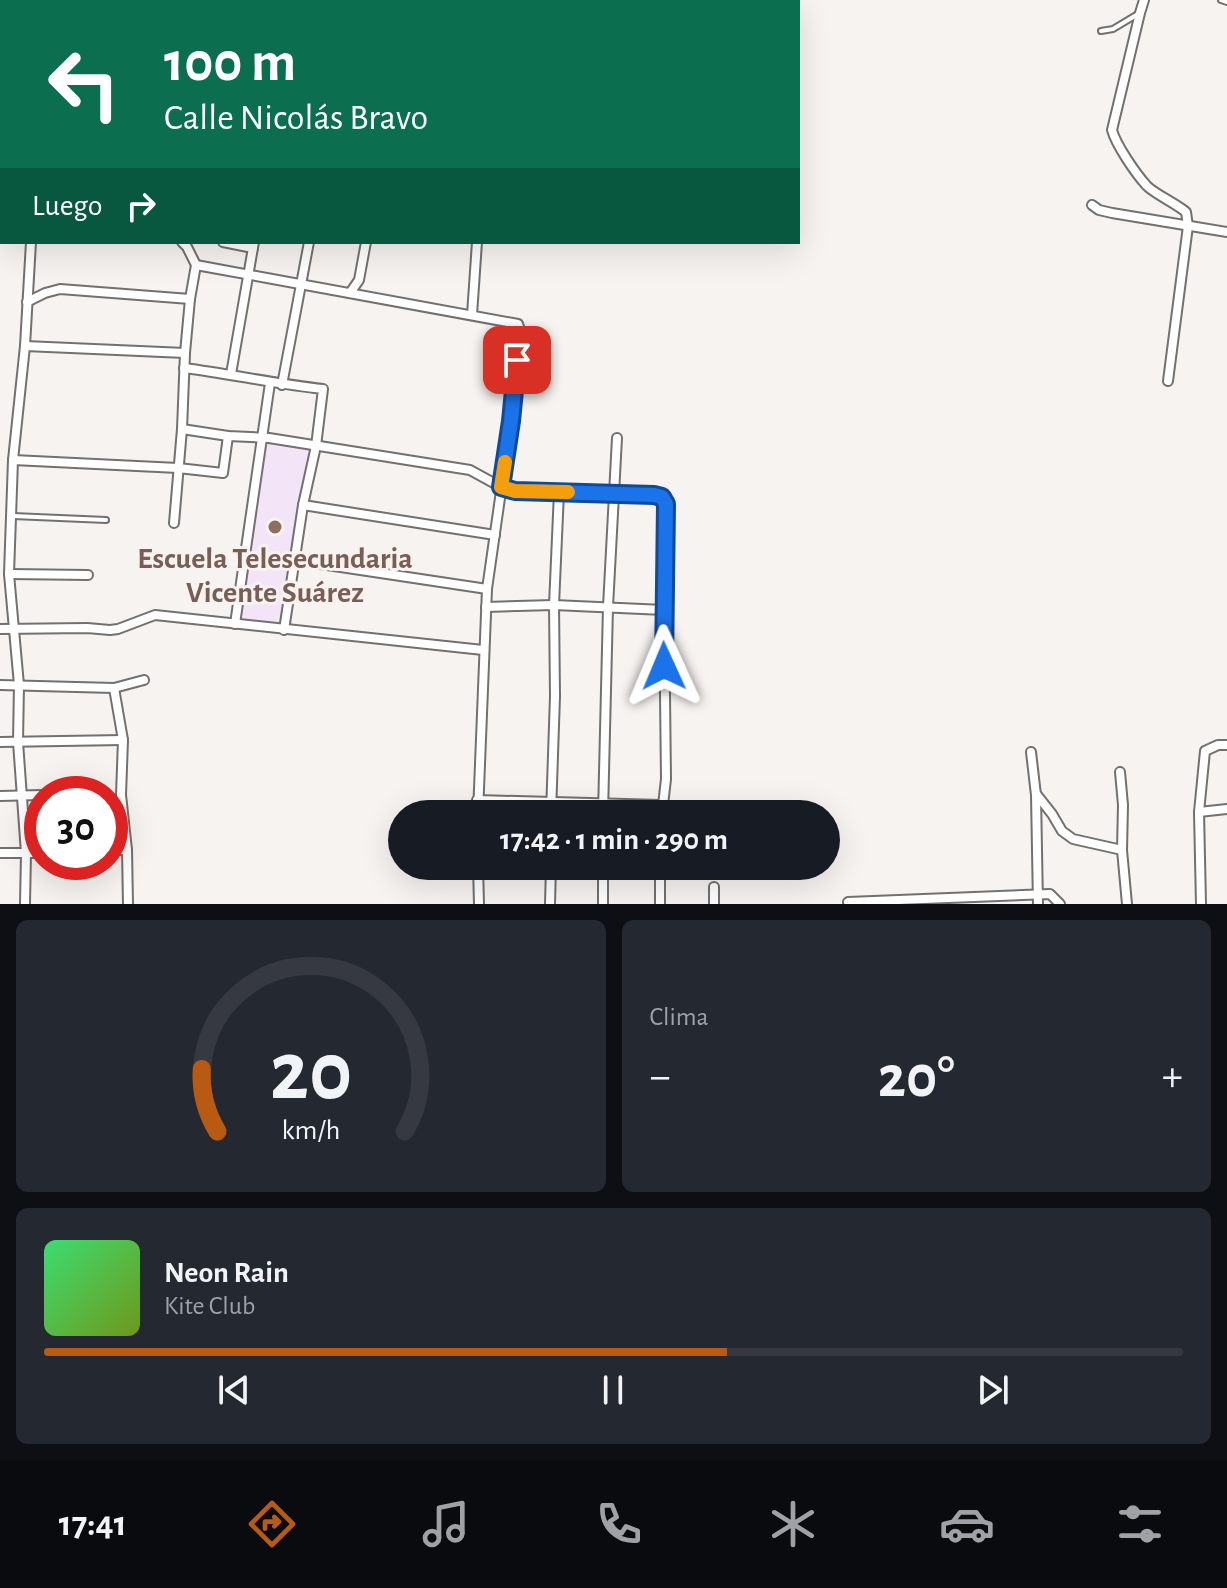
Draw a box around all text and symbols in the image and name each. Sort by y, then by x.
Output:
icon: left [32,32,136,136]
text: 100 m [164,35,296,91]
text: Calle Nicolás Bravo [164,100,428,136]
icon: right [119,184,163,228]
text: Luego [32,191,103,221]
pin [483,326,551,394]
icon: arrive [495,338,539,382]
marker: Escuela Telesecundaria Vicente Suárez [266,518,284,536]
place label: Escuela Telesecundaria Vicente Suárez [137,544,413,608]
position arrow [622,624,706,708]
speed limit sign: 30 [24,776,128,880]
text: 17:42 · 1 min · 290 m [500,825,728,855]
text: Clima [650,1004,709,1030]
text: 20 [269,1031,352,1115]
text: 20° [878,1048,955,1108]
text: − [650,1055,671,1099]
text: + [1162,1055,1183,1099]
text: km/h [281,1116,340,1145]
text: Neon Rain [164,1258,289,1288]
text: Kite Club [164,1293,255,1319]
icon: previous [212,1368,256,1412]
icon: pause [591,1368,635,1412]
icon: next [971,1368,1015,1412]
icon: directions [244,1496,300,1552]
icon: music [418,1496,474,1552]
icon: phone [591,1496,647,1552]
icon: climate [765,1496,821,1552]
icon: car [939,1496,995,1552]
icon: filters [1112,1496,1168,1552]
text: 17:41 [59,1506,127,1542]

